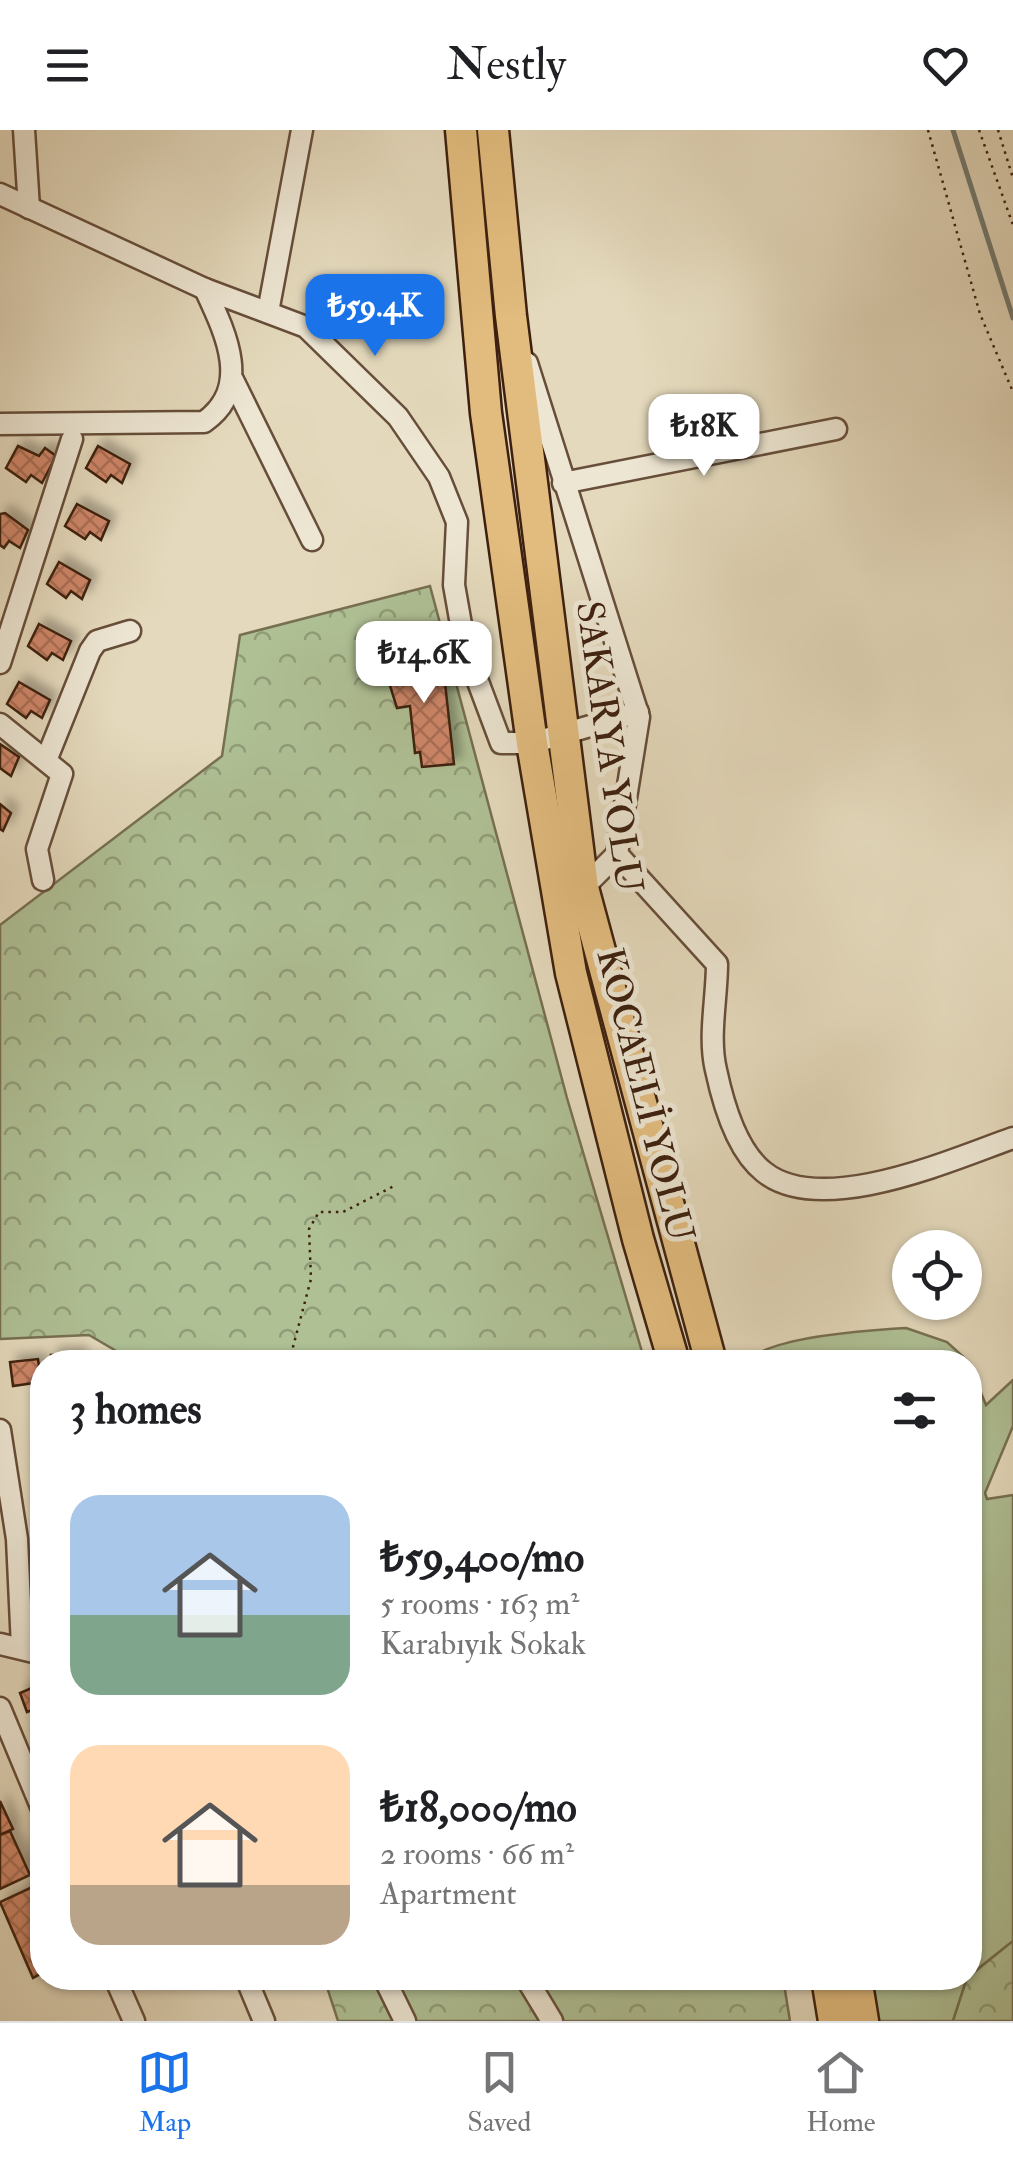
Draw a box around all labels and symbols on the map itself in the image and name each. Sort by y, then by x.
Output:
pin: ₺59.4K [294,274,456,359]
pin: ₺18K [645,394,763,479]
street label: SAKARYA YOLU [565,598,653,896]
pin: ₺14.6K [343,621,505,706]
street label: KOCAELİ YOLU [585,943,705,1247]

